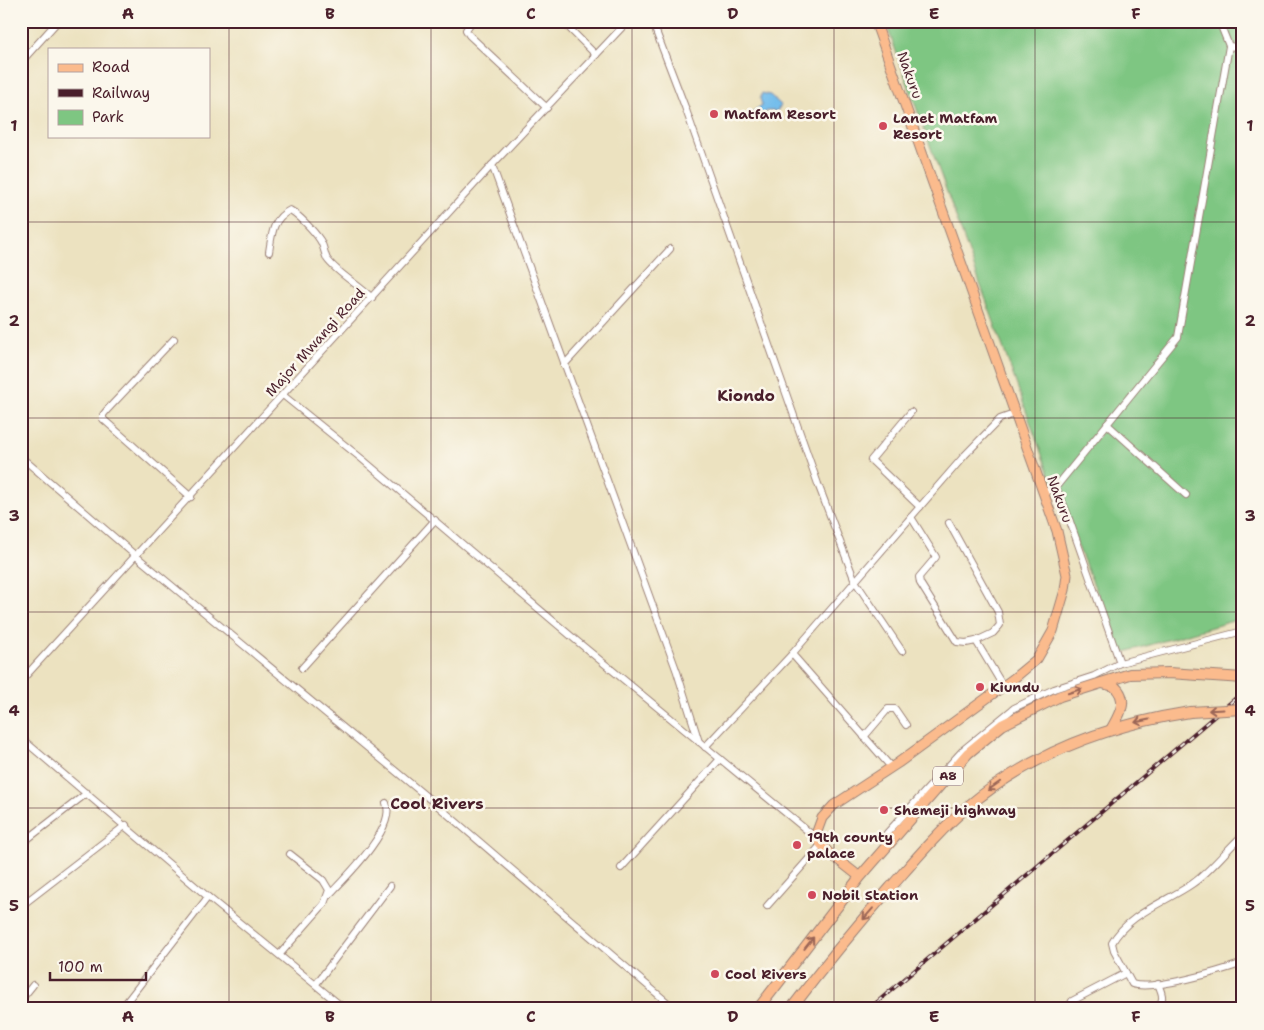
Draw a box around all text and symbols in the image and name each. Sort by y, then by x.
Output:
text: A [122,3,134,24]
text: B [325,3,335,24]
text: C [526,3,536,24]
text: D [727,3,739,24]
text: E [929,3,939,24]
text: F [1131,3,1141,24]
legend [48,48,210,138]
street label: Nakuru [893,49,927,101]
text: Road [92,57,130,77]
text: Railway [92,83,150,103]
place label: Matfam Resort [724,105,836,123]
text: Park [92,107,124,127]
marker: Matfam Resort [708,108,720,120]
place label: Lanet Matfam Resort [893,109,998,143]
text: 1 [10,115,18,136]
text: 1 [1246,115,1254,136]
marker: Lanet Matfam Resort [877,120,889,132]
street label: Major Mwangi Road [261,284,369,400]
text: 2 [8,310,20,331]
text: 2 [1244,310,1256,331]
district label: Kiondo [717,385,775,406]
street label: Nakuru [1043,473,1077,525]
text: 3 [8,505,20,526]
text: 3 [1244,505,1256,526]
place label: Kiundu [990,678,1040,696]
marker: Kiundu [974,681,986,693]
one-way arrow [1067,685,1083,695]
text: 4 [8,700,20,721]
text: 4 [1244,700,1256,721]
one-way arrow [1208,705,1224,715]
one-way arrow [1134,717,1150,726]
road number: A8 [933,766,963,786]
one-way arrow [988,781,1001,792]
district label: Cool Rivers [390,793,484,814]
place label: Shemeji highway [894,801,1016,819]
marker: Shemeji highway [878,804,890,816]
place label: 19th county palace [807,828,893,862]
marker: 19th county palace [791,839,803,851]
place label: Nobil Station [822,886,918,904]
marker: Nobil Station [806,889,818,901]
text: 5 [9,895,19,916]
text: 5 [1245,895,1255,916]
one-way arrow [862,907,873,920]
one-way arrow [804,936,814,950]
scale bar [50,950,146,982]
text: 100 m [58,957,103,977]
place label: Cool Rivers [725,965,807,983]
marker: Cool Rivers [709,968,721,980]
text: A [122,1006,134,1027]
text: B [325,1006,335,1027]
text: C [526,1006,536,1027]
text: D [727,1006,739,1027]
text: E [929,1006,939,1027]
text: F [1131,1006,1141,1027]

